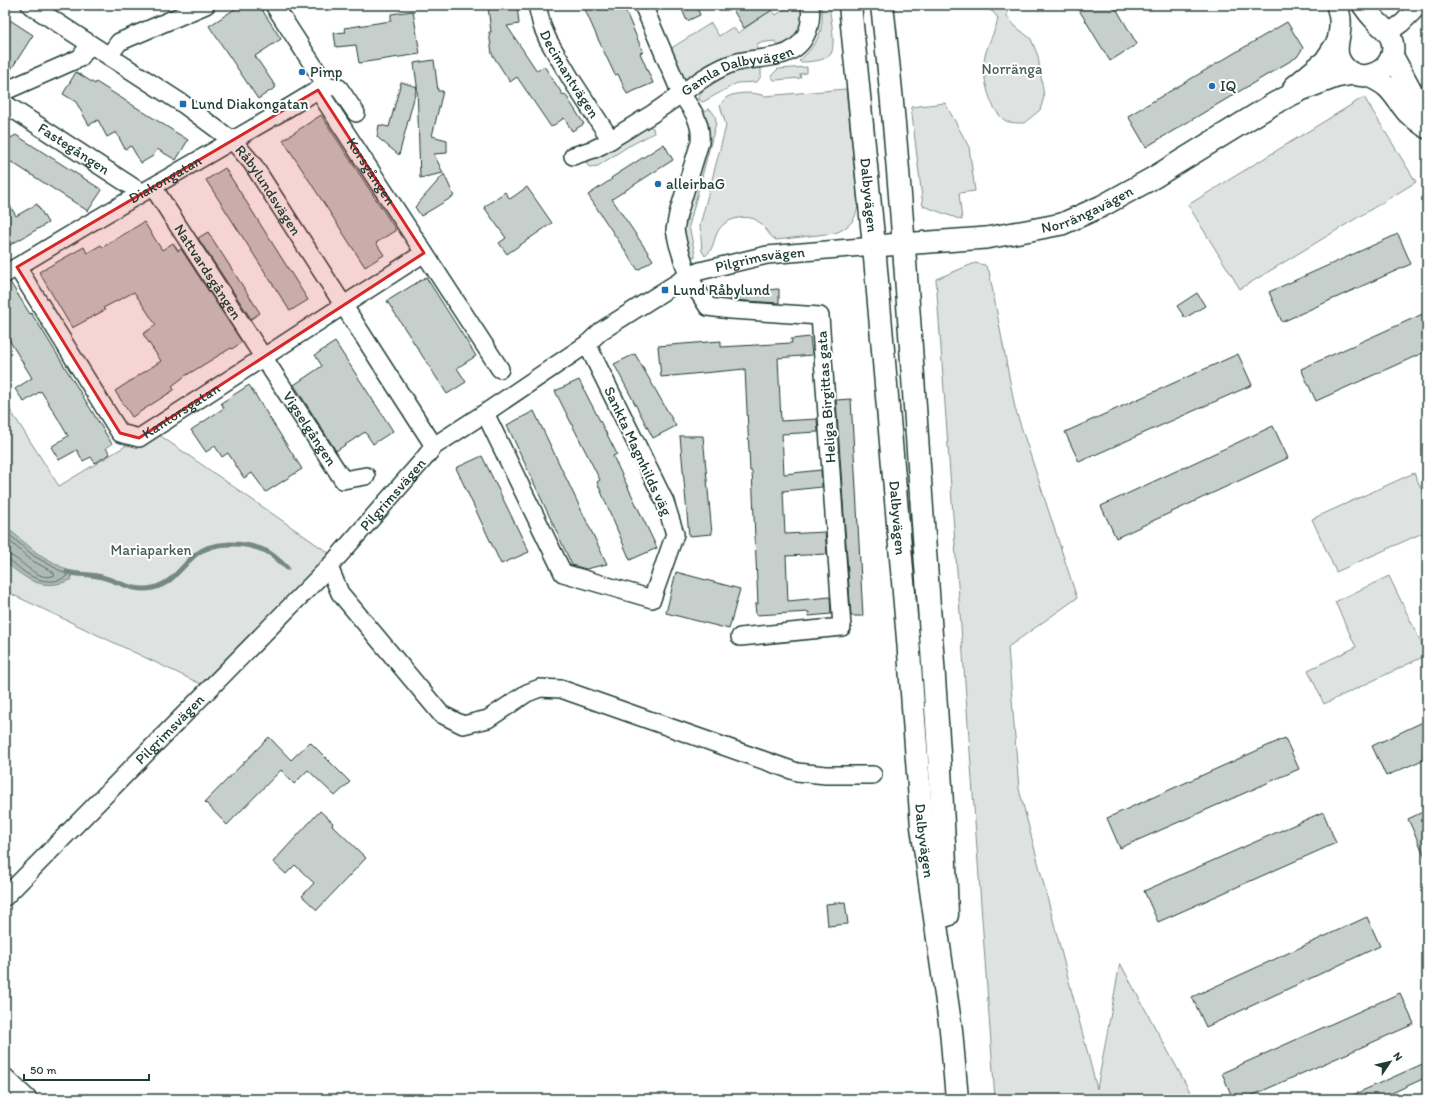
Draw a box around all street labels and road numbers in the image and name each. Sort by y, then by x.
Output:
street label: Decimantvägen [536,27,603,122]
street label: Gamla Dalbyvägen [677,42,797,100]
street label: Fastegången [35,119,113,179]
street label: Korsgången [342,134,400,209]
street label: Råbylundsvägen [231,141,305,239]
street label: Diakongatan [126,151,205,208]
street label: Dalbyvägen [856,157,882,234]
street label: Norrängavägen [1040,181,1137,237]
street label: Nattvardsgången [170,221,246,323]
street label: Pilgrimsvägen [713,243,806,276]
street label: Heliga Birgittas gata [812,330,840,464]
street label: Kantorsgatan [139,379,224,443]
street label: Sankta Magnhilds väg [600,383,676,519]
street label: Vigselgången [279,388,341,470]
street label: Pilgrimsvägen [356,454,430,535]
street label: Dalbyvägen [885,480,910,556]
street label: Pilgrimsvägen [131,690,208,768]
street label: Dalbyvägen [911,803,938,880]

